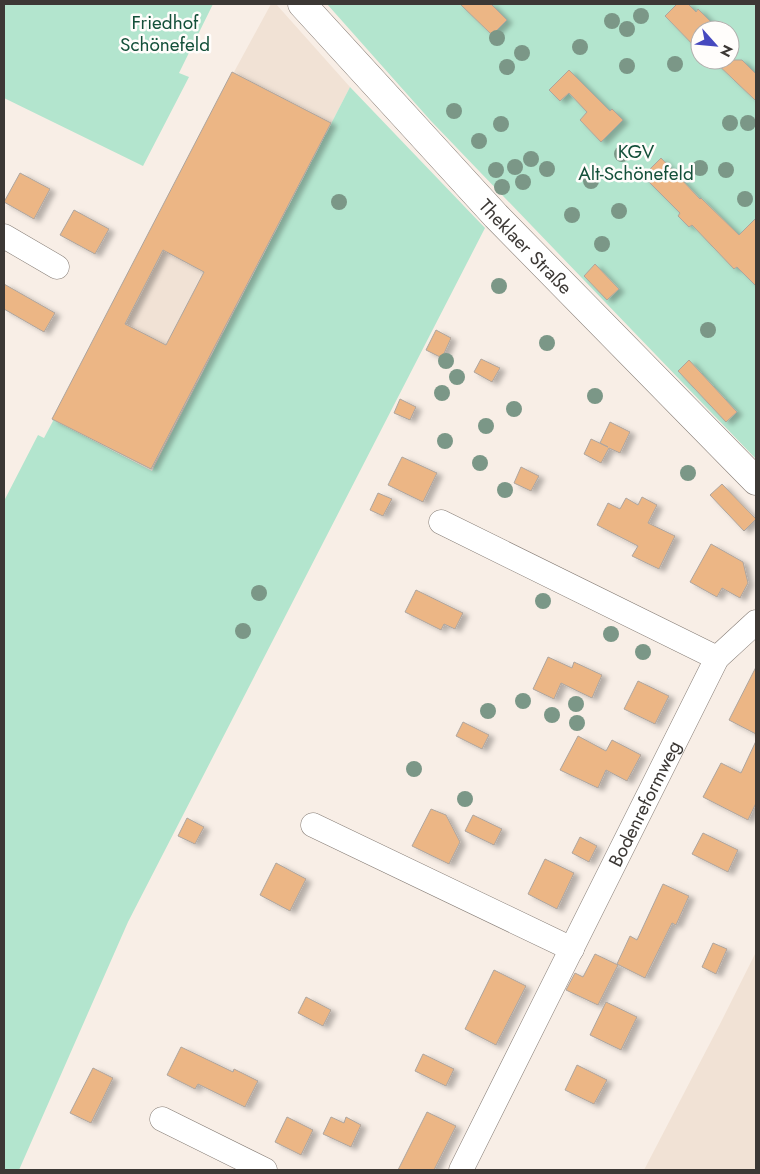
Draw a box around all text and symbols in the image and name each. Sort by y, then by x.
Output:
park label: Friedhof Schönefeld [120,9,210,58]
north arrow [690,20,740,70]
text: N [715,41,738,60]
park label: KGV Alt-Schönefeld [578,138,694,187]
street label: Theklaer Straße [473,193,579,300]
street label: Bodenreformweg [601,736,687,871]

